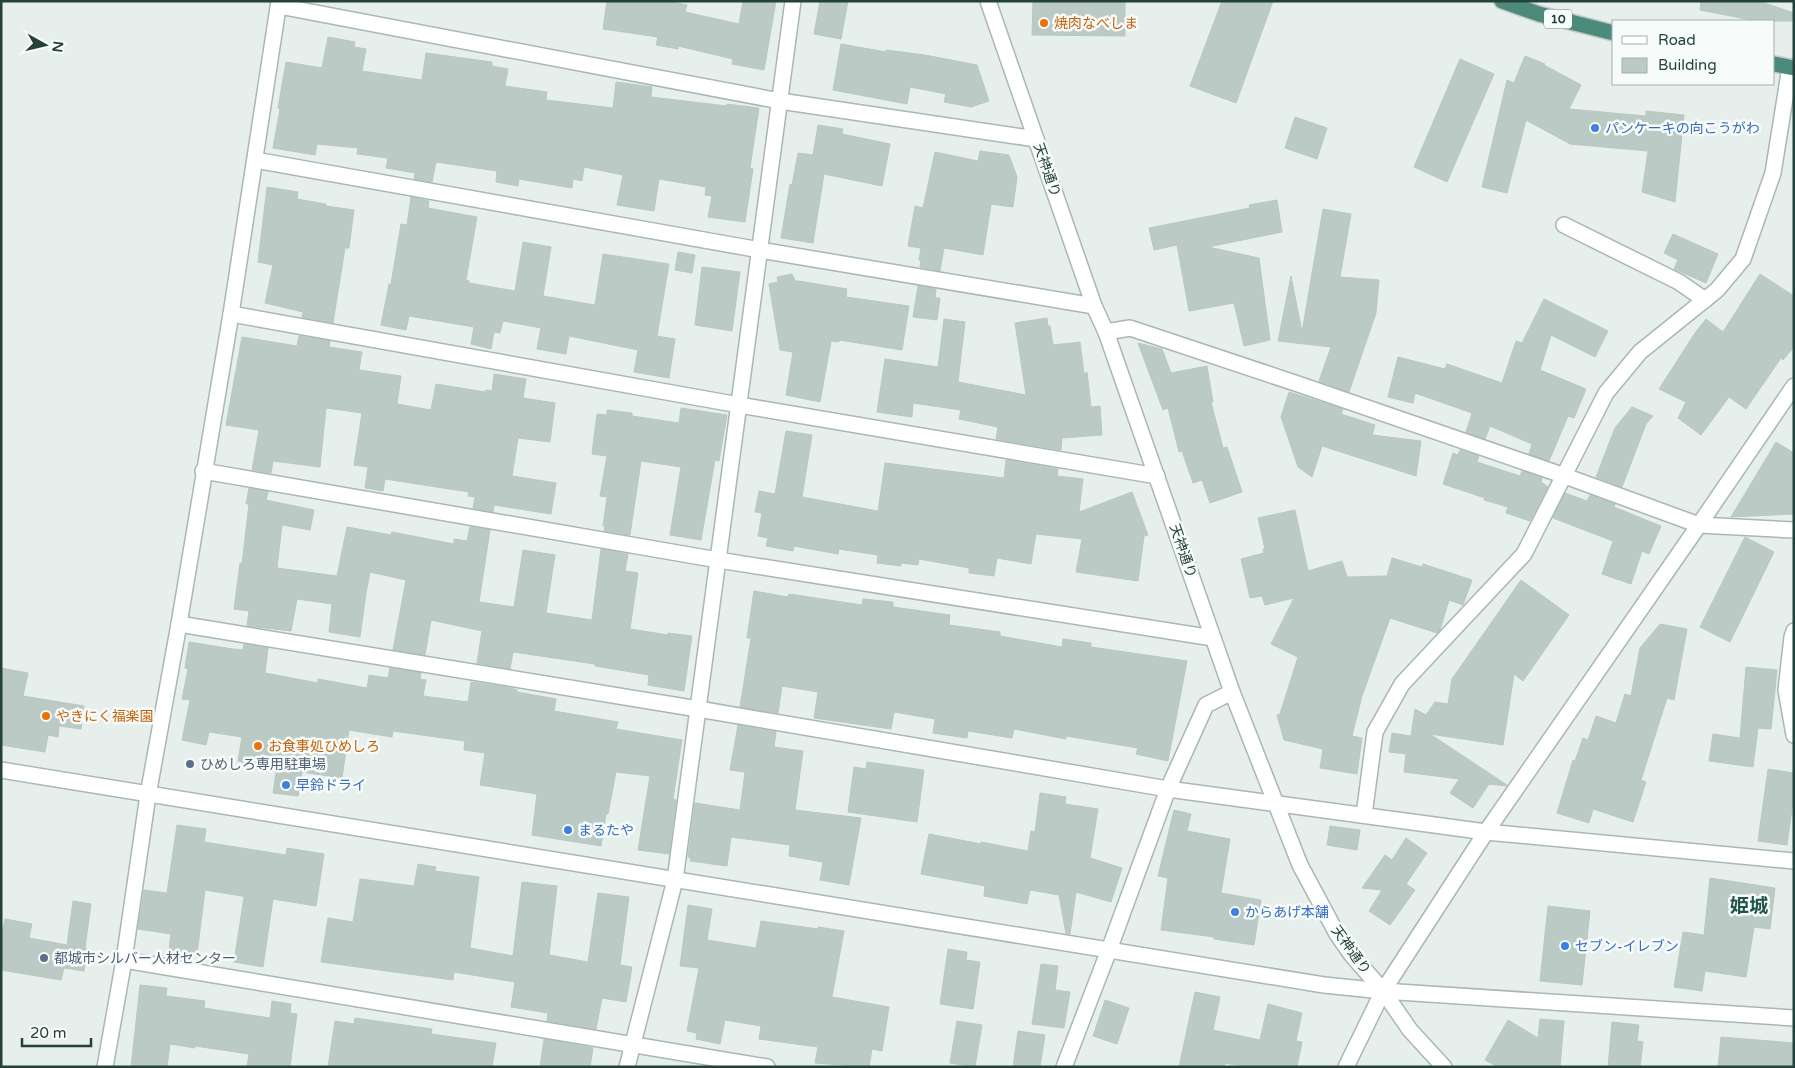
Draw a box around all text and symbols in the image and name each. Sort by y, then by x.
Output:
road number: 10 [1544,10,1572,28]
place label: 焼肉なべしま [1054,15,1138,32]
marker: 焼肉なべしま [1038,17,1050,29]
north arrow [20,20,70,70]
legend [1612,20,1775,85]
text: Road [1658,31,1696,49]
text: N [48,40,67,53]
text: Building [1658,56,1717,74]
place label: パンケーキの向こうがわ [1605,120,1760,137]
marker: パンケーキの向こうがわ [1589,122,1601,134]
street label: 天神通り [1030,141,1064,199]
street label: 天神通り [1166,522,1200,580]
place label: やきにく福楽園 [56,708,154,725]
marker: やきにく福楽園 [40,710,52,722]
place label: お食事処ひめしろ [268,738,380,755]
marker: お食事処ひめしろ [252,740,264,752]
place label: ひめしろ専用駐車場 [200,756,326,773]
marker: ひめしろ専用駐車場 [184,758,196,770]
place label: 早鈴ドライ [296,777,366,794]
marker: 早鈴ドライ [280,779,292,791]
place label: まるたや [578,822,634,839]
marker: まるたや [562,824,574,836]
district label: 姫城 [1730,895,1768,917]
place label: からあげ本舗 [1245,904,1329,921]
marker: からあげ本舗 [1229,906,1241,918]
street label: 天神通り [1328,922,1374,978]
place label: セブン-イレブン [1575,938,1679,955]
marker: セブン-イレブン [1559,940,1571,952]
place label: 都城市シルバー人材センター [54,950,236,967]
marker: 都城市シルバー人材センター [38,952,50,964]
scale bar [22,1016,91,1048]
text: 20 m [30,1024,67,1042]

